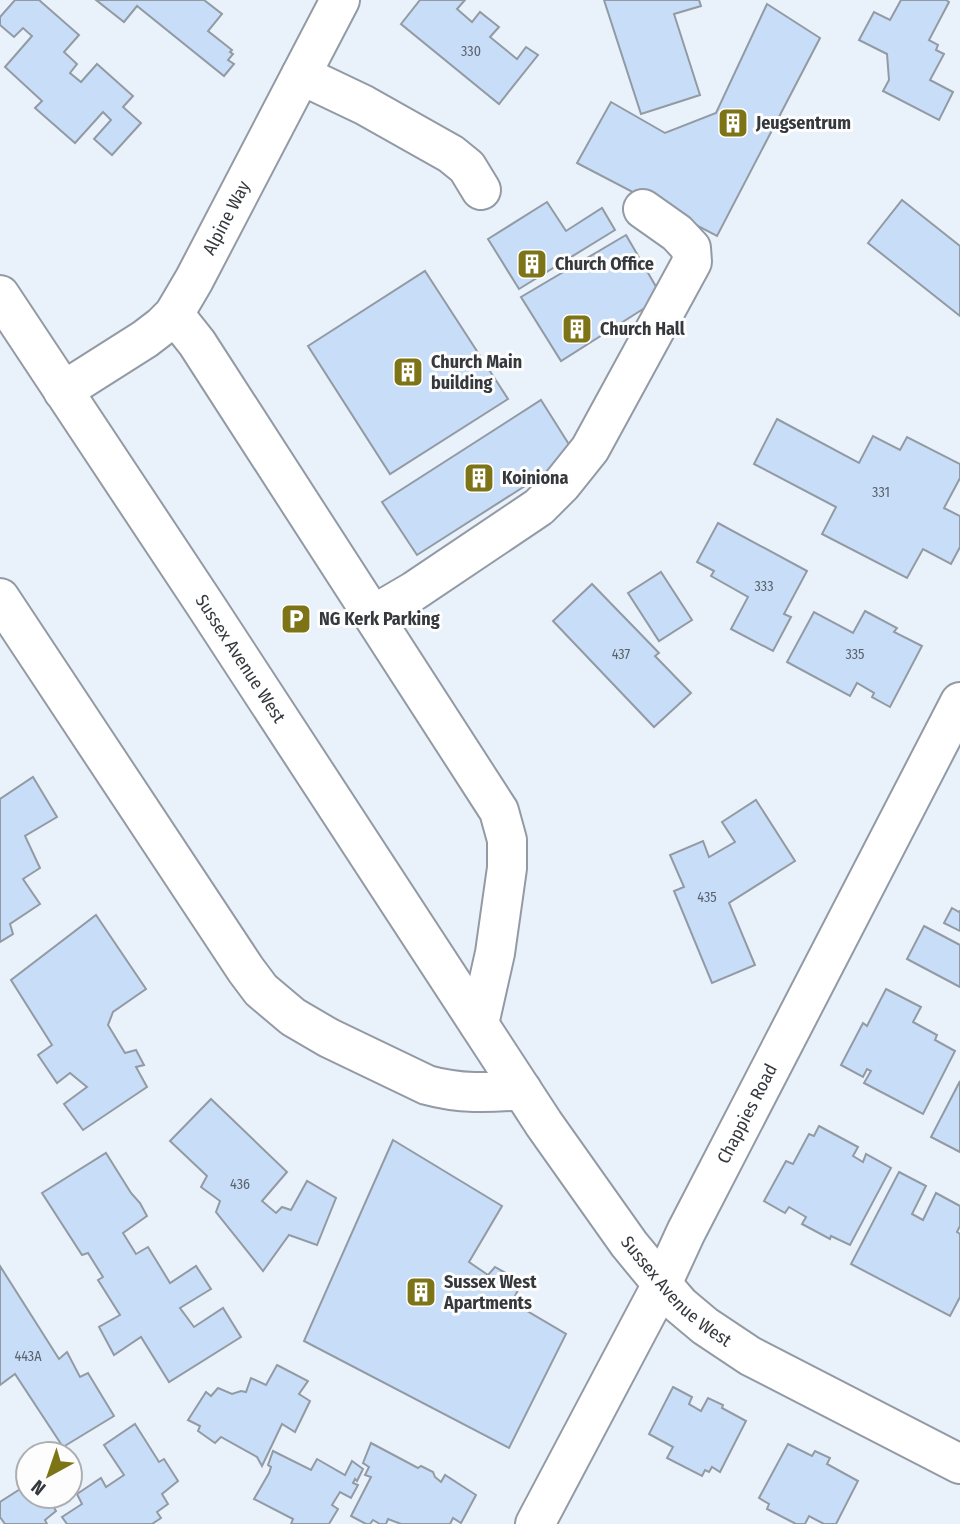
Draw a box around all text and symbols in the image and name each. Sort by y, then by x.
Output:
house number: 330 [461,43,481,60]
building icon: Jeugsentrum [716,106,750,140]
place label: Jeugsentrum [755,112,851,134]
street label: Alpine Way [198,177,255,259]
building icon: Church Office [515,247,549,281]
place label: Church Office [555,253,654,275]
building icon: Church Hall [560,312,594,346]
place label: Church Hall [600,318,685,340]
place label: Church Main building [431,351,522,394]
building icon: Church Main building [391,355,425,389]
building icon: Koiniona [462,461,496,495]
place label: Koiniona [502,467,569,489]
house number: 331 [872,484,890,501]
house number: 333 [755,578,773,595]
street label: Sussex Avenue West [191,590,290,727]
parking icon: NG Kerk Parking [279,602,313,636]
place label: NG Kerk Parking [319,608,440,630]
house number: 437 [612,646,631,663]
house number: 335 [845,646,865,663]
house number: 435 [697,889,717,906]
street label: Chappies Road [712,1060,782,1167]
house number: 436 [230,1176,250,1193]
street label: Sussex Avenue West [616,1232,736,1352]
place label: Sussex West Apartments [443,1271,537,1314]
building icon: Sussex West Apartments [404,1275,438,1309]
house number: 443A [14,1348,42,1365]
north arrow [14,1440,84,1510]
text: N [27,1475,50,1500]

